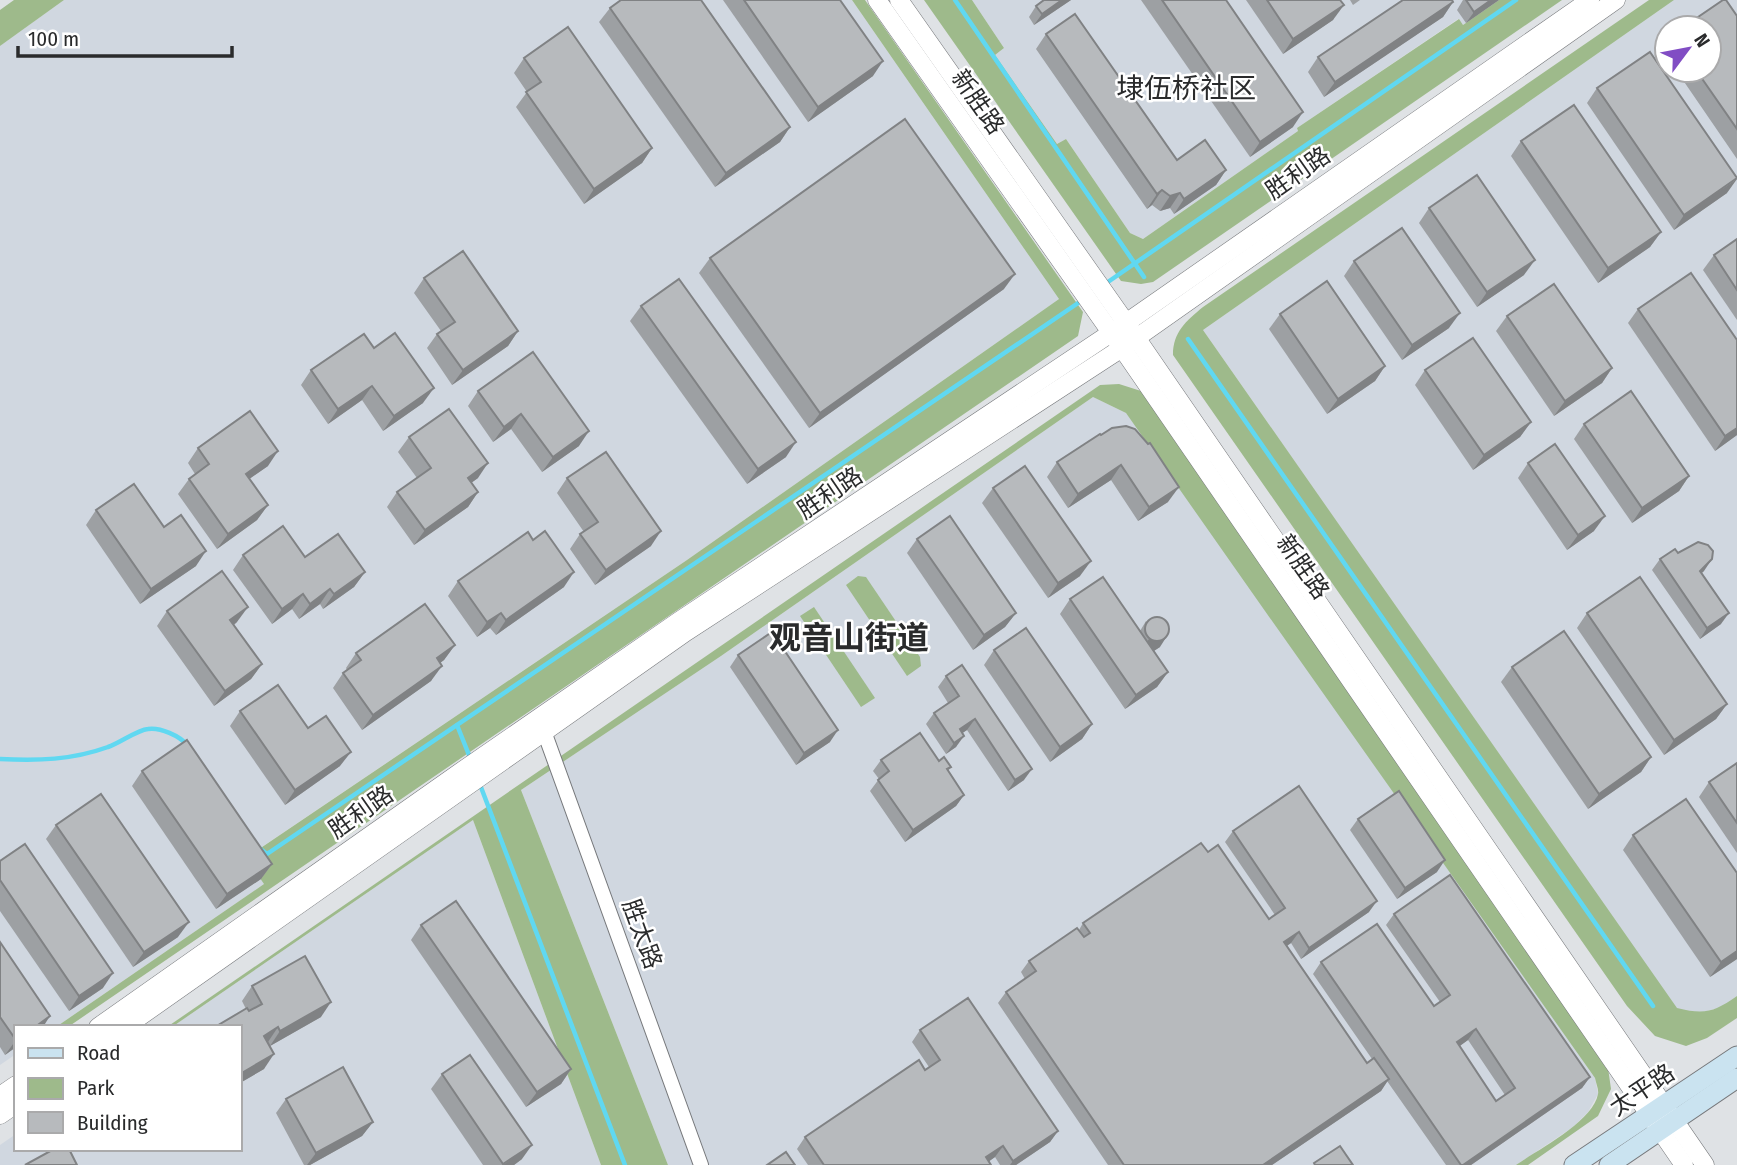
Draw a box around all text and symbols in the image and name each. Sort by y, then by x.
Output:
scale bar [18,14,231,58]
north arrow [1653,14,1723,84]
text: 100 m [28,26,79,52]
text: N [1689,29,1715,51]
street label: 新胜路 [946,64,1010,140]
district label: 埭伍桥社区 [1116,72,1256,105]
street label: 胜利路 [1260,141,1336,205]
street label: 胜利路 [792,461,868,525]
street label: 新胜路 [1271,529,1335,605]
district label: 观音山街道 [769,619,929,657]
street label: 胜利路 [323,780,399,844]
street label: 胜太路 [617,895,667,973]
legend [14,1025,242,1151]
text: Road [77,1040,121,1066]
street label: 太平路 [1604,1058,1680,1122]
text: Park [77,1075,115,1101]
text: Building [77,1110,148,1136]

